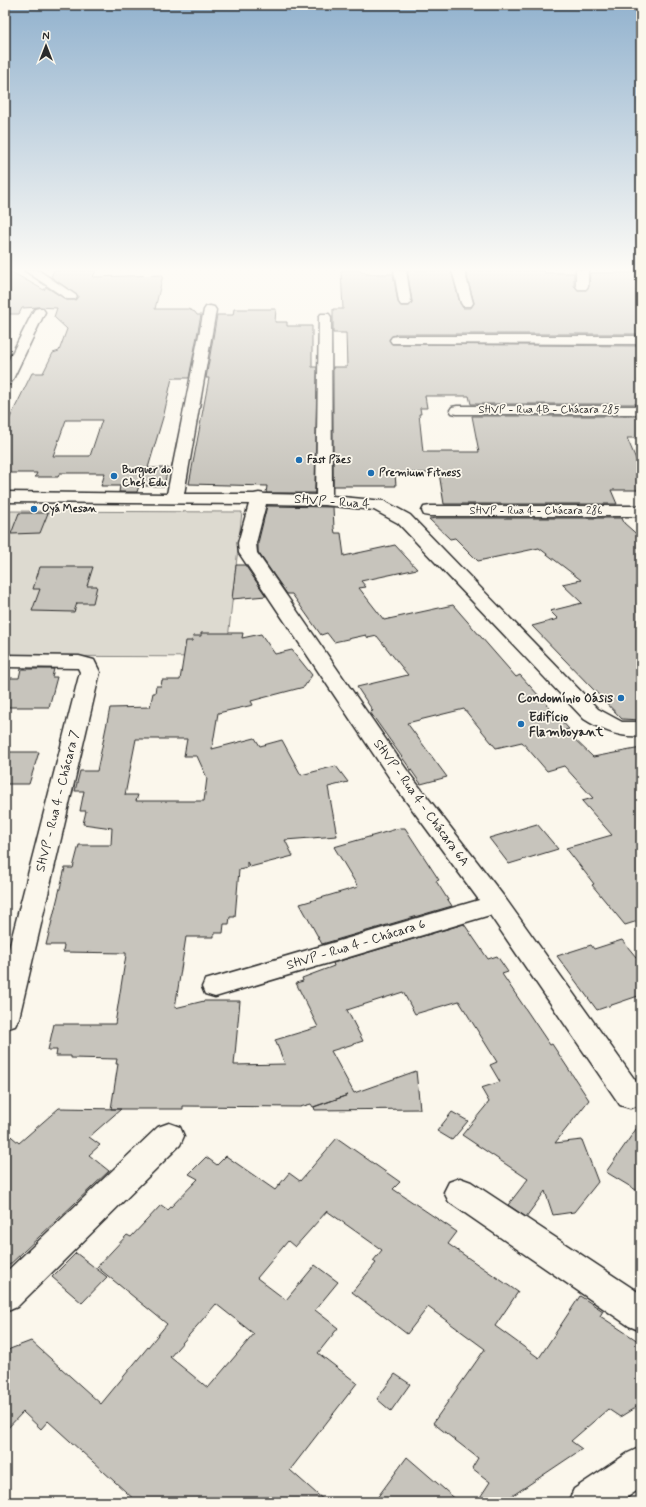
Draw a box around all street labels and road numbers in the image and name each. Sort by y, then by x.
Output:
street label: SHVP - Rua 4B - Chácara 285 [479,403,619,417]
street label: SHVP - Rua 4 [294,491,371,513]
street label: SHVP - Rua 4 - Chácara 286 [469,504,603,518]
street label: SHVP - Rua 4 - Chácara 7 [32,728,84,874]
street label: SHVP - Rua 4 - Chácara 6A [369,736,473,870]
street label: SHVP - Rua 4 - Chácara 6 [285,916,428,974]

